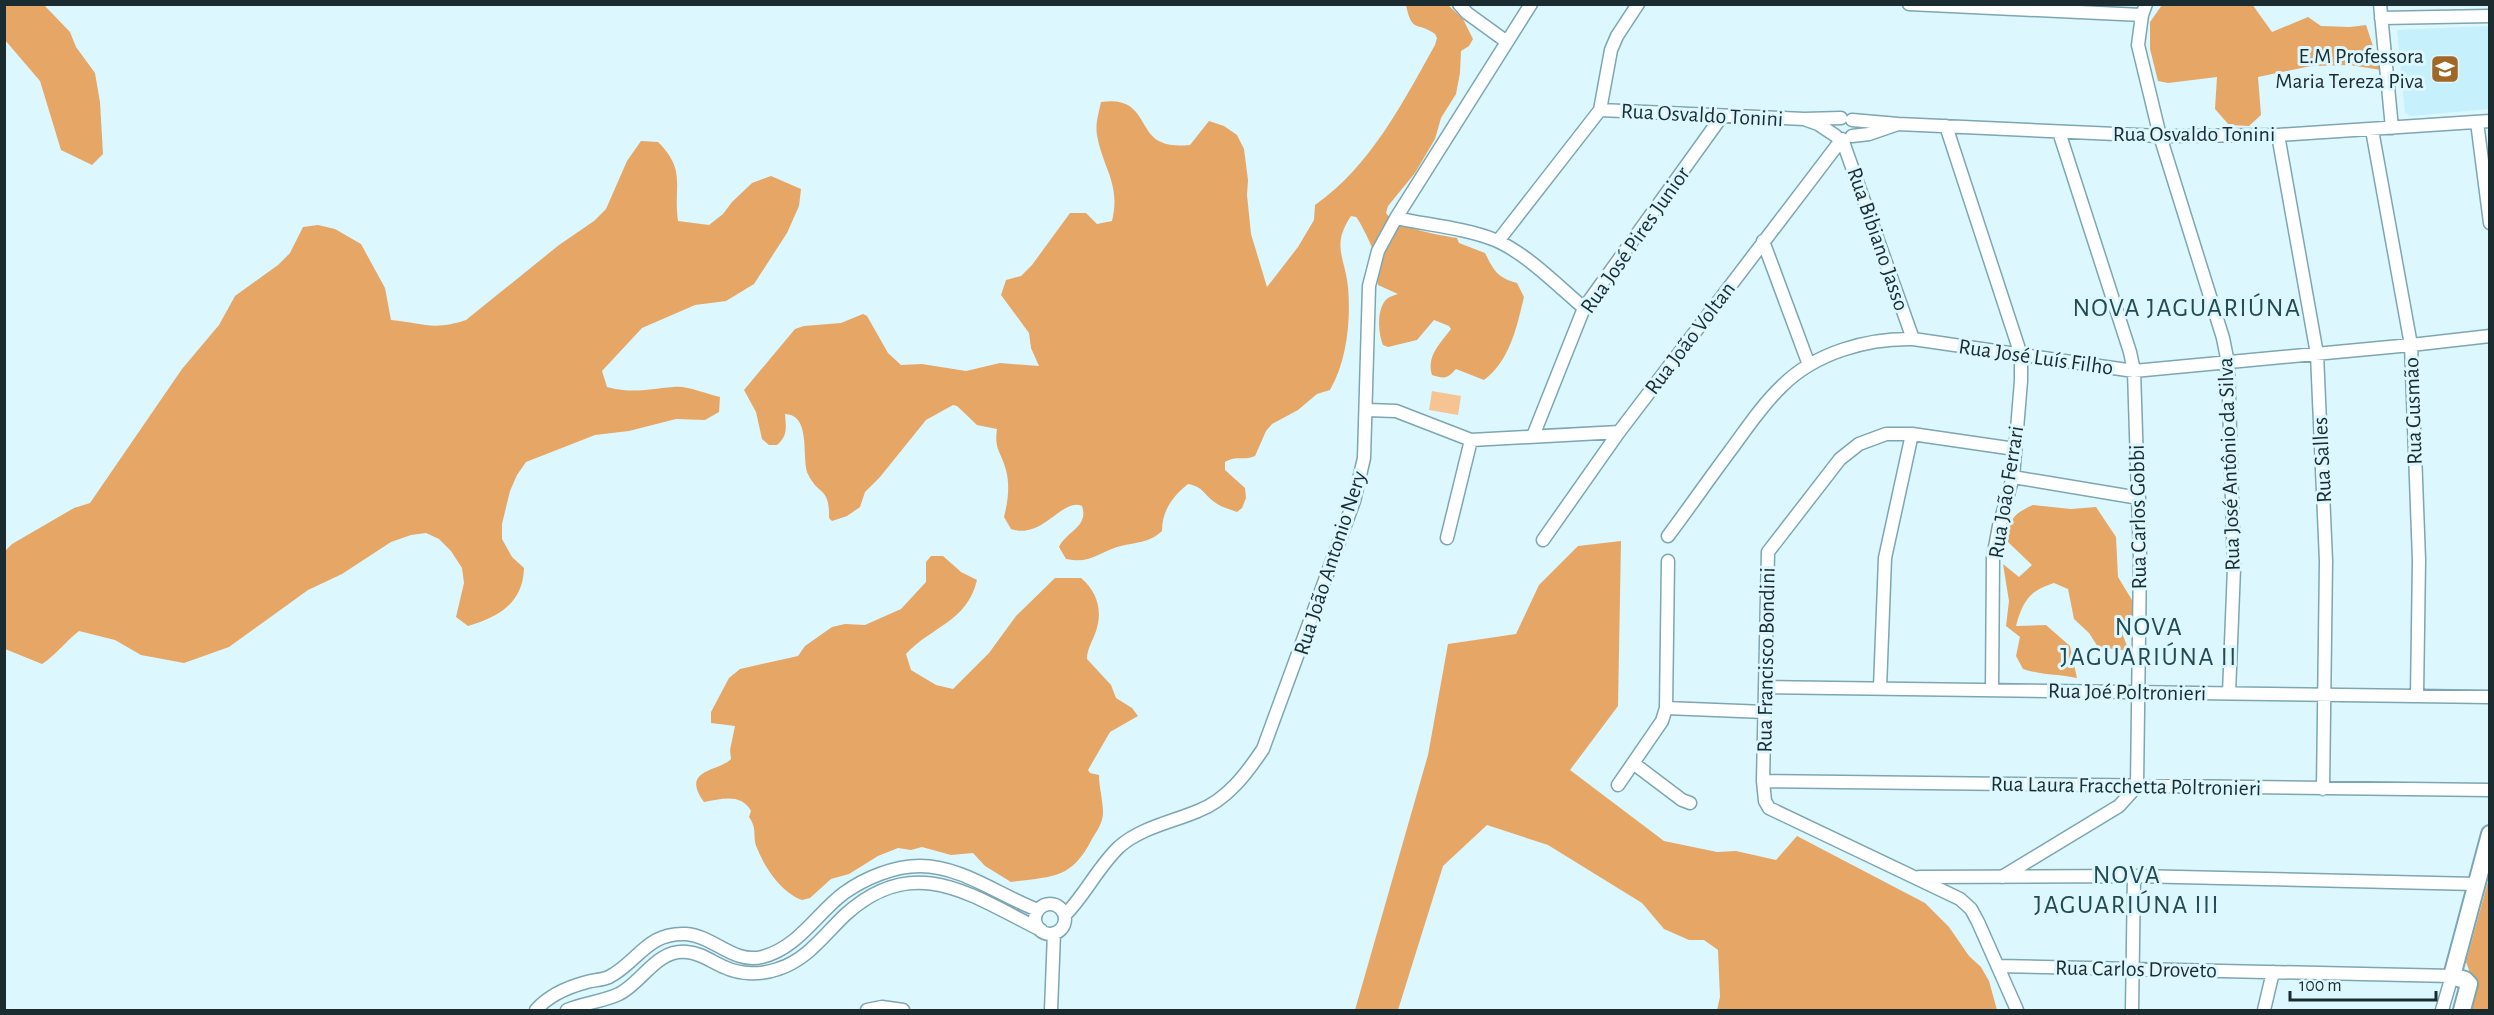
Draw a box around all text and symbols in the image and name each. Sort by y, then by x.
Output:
place label: E.M Professora Maria Tereza Piva [2275,45,2424,92]
school or university icon: E.M Professora Maria Tereza Piva [2429,53,2461,85]
street label: Rua Osvaldo Tonini [1620,100,1784,130]
street label: Rua Osvaldo Tonini [2113,123,2275,145]
street label: Rua José Pires Junior [1576,163,1694,317]
street label: Rua Bibiano Jasso [1843,165,1913,313]
street label: Rua João Voltan [1641,278,1739,398]
district label: NOVA JAGUARIÚNA [2073,293,2301,321]
street label: Rua José Luís Filho [1957,335,2115,379]
street label: Rua José Antônio da Silva [2214,357,2244,571]
street label: Rua Gusmão [2400,357,2426,465]
street label: Rua Salles [2309,416,2335,504]
street label: Rua João Ferrari [1985,424,2027,560]
street label: Rua Carlos Gobbi [2126,444,2150,590]
street label: Rua João Antonio Nery [1290,468,1370,658]
street label: Rua Francisco Bondini [1753,567,1779,753]
district label: NOVA JAGUARIÚNA II [2060,614,2238,670]
street label: Rua Joé Poltronieri [2048,680,2206,704]
street label: Rua Laura Fracchetta Poltronieri [1991,773,2261,799]
district label: NOVA JAGUARIÚNA III [2034,862,2220,918]
street label: Rua Carlos Droveto [2055,957,2217,981]
scale bar [2290,964,2436,1002]
text: 100 m [2299,977,2342,995]

